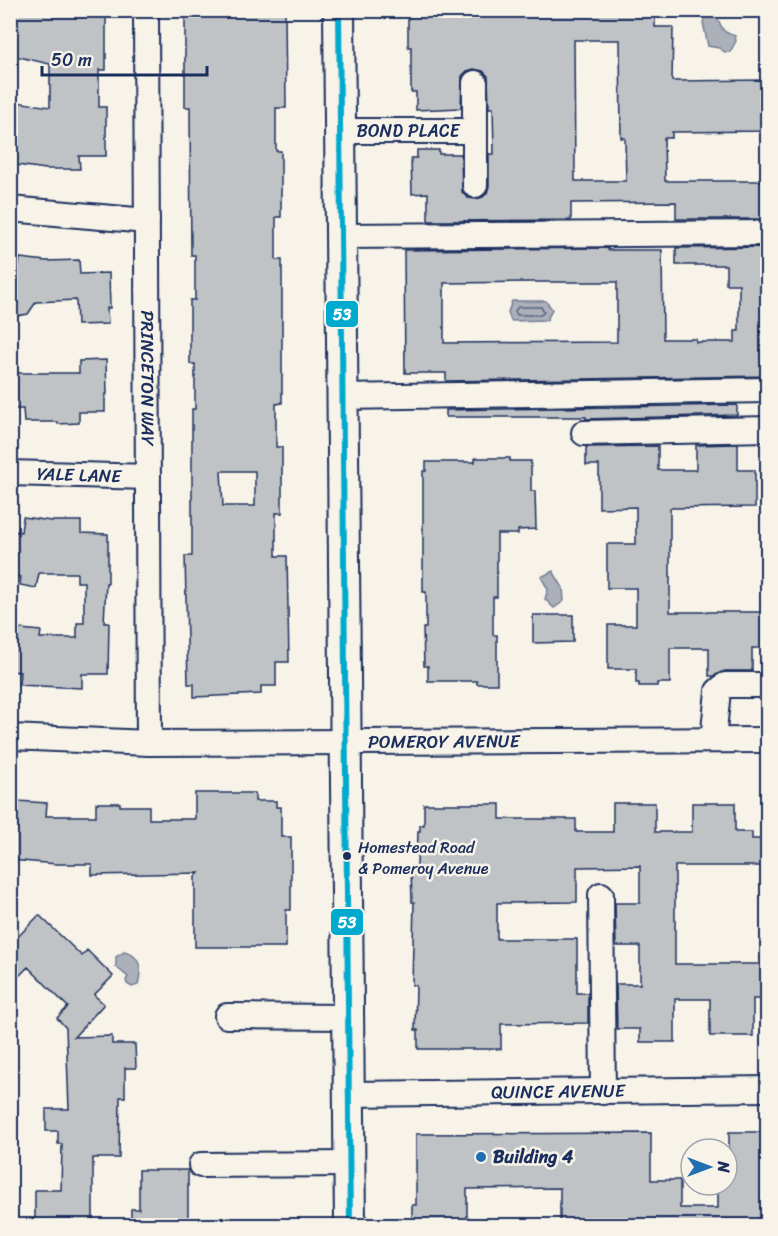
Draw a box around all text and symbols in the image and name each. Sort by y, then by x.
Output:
scale bar [42,39,207,77]
text: 50 m [51,44,92,76]
street label: BOND PLACE [357,115,460,147]
line badge: 53 [325,300,359,328]
text: 53 [333,300,351,329]
street label: PRINCETON WAY [131,310,164,447]
street label: YALE LANE [36,458,123,492]
street label: POMEROY AVENUE [368,725,521,758]
place label: Homestead Road & Pomeroy Avenue [358,833,489,883]
marker: Homestead Road & Pomeroy Avenue [341,850,353,862]
line badge: 53 [330,908,364,936]
text: 53 [338,908,356,937]
street label: QUINCE AVENUE [491,1075,626,1108]
north arrow [679,1137,739,1197]
place label: Building 4 [493,1141,574,1173]
marker: Building 4 [474,1150,488,1164]
text: N [709,1160,738,1173]

